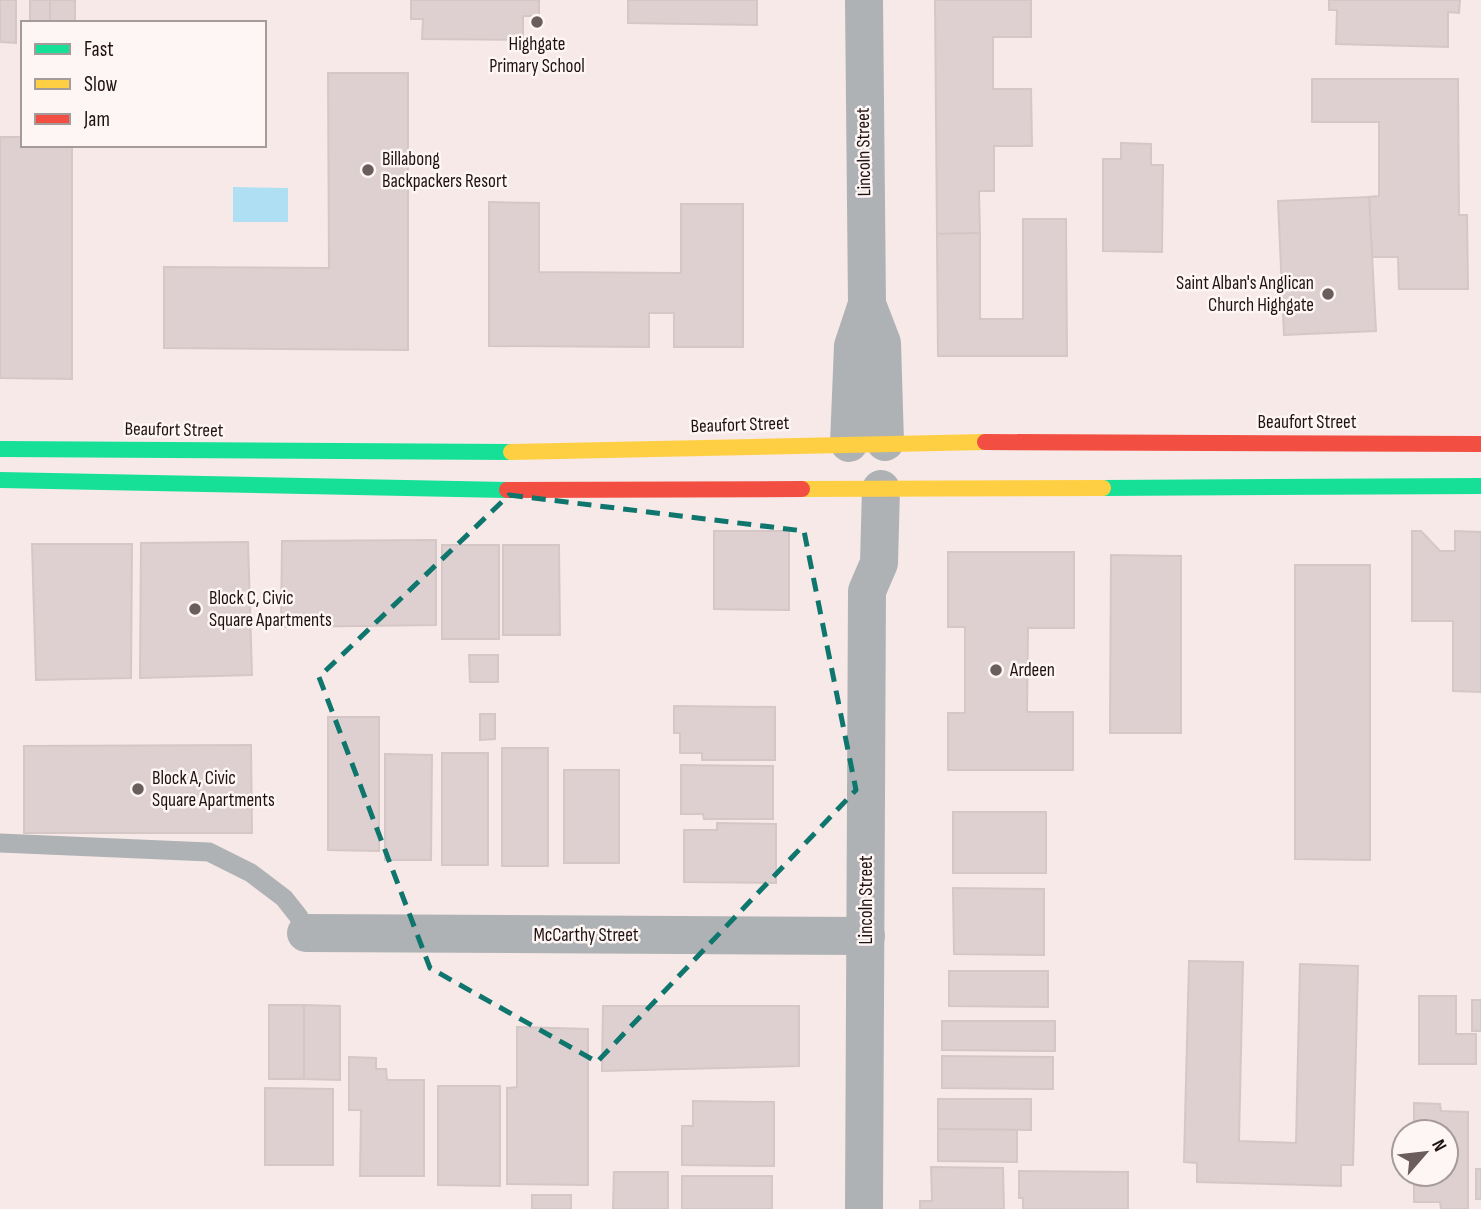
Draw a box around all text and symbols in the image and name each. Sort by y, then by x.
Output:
marker: Highgate Primary School [529,14,545,30]
legend [21,21,266,147]
place label: Highgate Primary School [489,33,585,78]
text: Fast [84,37,114,62]
text: Slow [84,72,118,97]
text: Jam [83,107,110,132]
street label: Lincoln Street [852,107,876,197]
place label: Billabong Backpackers Resort [382,148,508,193]
marker: Billabong Backpackers Resort [360,162,376,178]
place label: Saint Alban's Anglican Church Highgate [1176,272,1314,317]
marker: Saint Alban's Anglican Church Highgate [1320,286,1336,302]
street label: Beaufort Street [1258,411,1357,434]
street label: Beaufort Street [690,412,790,438]
street label: Beaufort Street [124,418,224,442]
place label: Block C, Civic Square Apartments [209,587,332,632]
marker: Block C, Civic Square Apartments [187,601,203,617]
place label: Ardeen [1009,659,1055,682]
marker: Ardeen [988,662,1004,678]
place label: Block A, Civic Square Apartments [152,767,275,812]
marker: Block A, Civic Square Apartments [130,781,146,797]
street label: Lincoln Street [855,855,878,944]
street label: McCarthy Street [533,924,639,947]
north arrow [1390,1118,1460,1188]
text: N [1426,1136,1451,1156]

